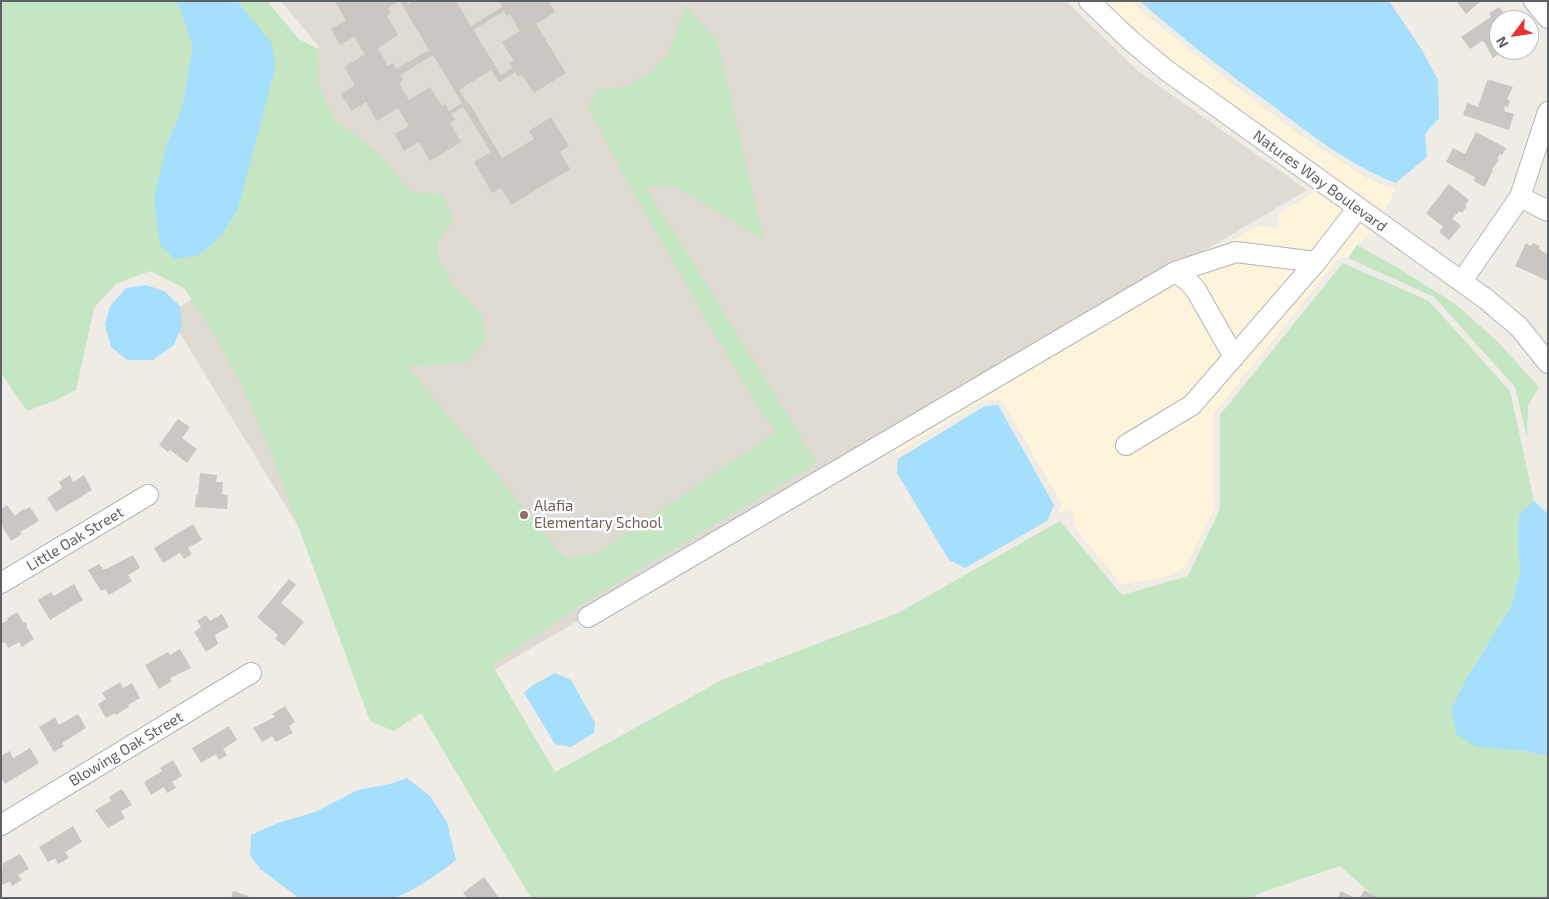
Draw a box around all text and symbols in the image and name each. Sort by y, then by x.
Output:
north arrow [1489,10,1539,60]
text: N [1492,34,1511,51]
street label: Natures Way Boulevard [1250,126,1390,236]
place label: Alafia Elementary School [534,497,662,532]
street label: Little Oak Street [23,503,127,575]
marker: Alafia Elementary School [518,509,530,521]
street label: Blowing Oak Street [66,708,186,790]

